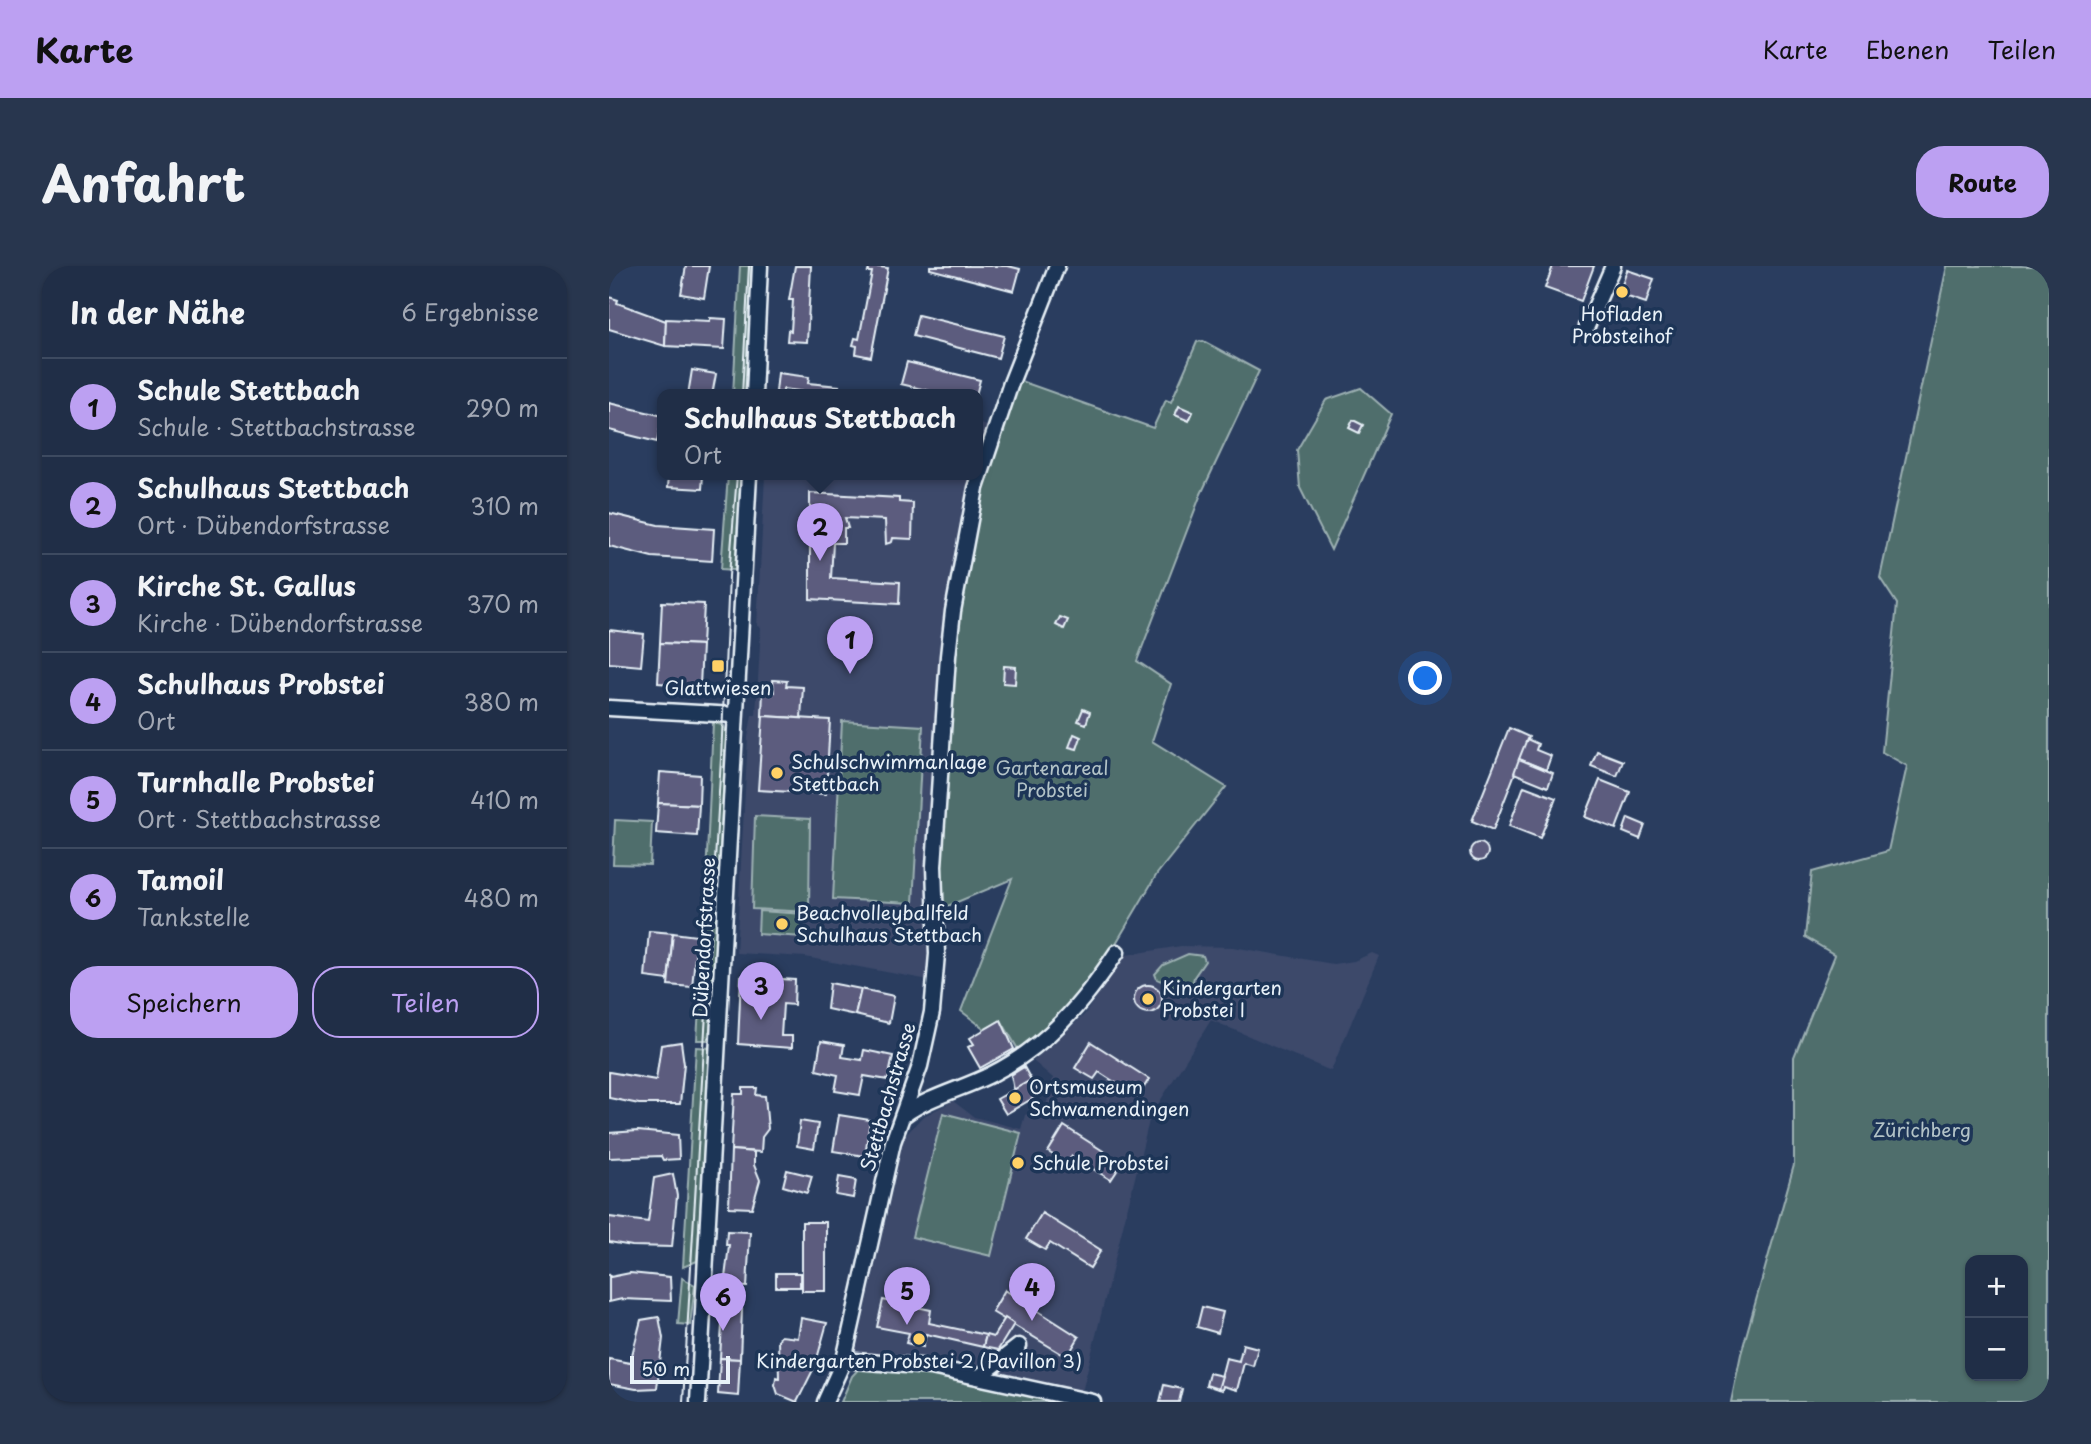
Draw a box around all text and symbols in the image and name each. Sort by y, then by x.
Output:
text: Karte [35,24,133,74]
text: Karte [1763,31,1828,67]
text: Ebenen [1866,31,1949,67]
text: Teilen [1987,31,2056,67]
text: Anfahrt [42,145,245,219]
button: Route [1916,146,2049,218]
marker: Hofladen Probsteihof [1614,284,1630,300]
text: In der Nähe [70,289,245,334]
text: 6 Ergebnisse [402,294,539,329]
place label: Hofladen Probsteihof [1572,299,1674,349]
text: Schule Stettbach [137,370,360,409]
popup [657,389,983,480]
text: 1 [88,390,99,425]
text: 290 m [466,390,539,425]
text: Schulhaus Stettbach [684,398,956,437]
text: Schule · Stettbachstrasse [137,409,415,444]
text: Ort [684,437,722,472]
text: Schulhaus Stettbach [137,468,410,507]
text: 2 [85,488,101,523]
text: 310 m [470,488,539,523]
pin: 2 [797,503,843,561]
text: Ort · Dübendorfstrasse [137,507,390,542]
text: Kirche St. Gallus [137,566,356,605]
text: 3 [85,586,101,621]
text: 370 m [466,586,539,621]
text: Kirche · Dübendorfstrasse [137,605,423,640]
pin: 1 [827,616,873,674]
marker: Glattwiesen [710,658,726,674]
your location [1408,661,1442,695]
text: Schulhaus Probstei [137,664,385,703]
place label: Glattwiesen [665,673,771,701]
text: 4 [85,684,101,719]
text: 380 m [464,684,539,719]
text: Ort [137,703,175,738]
place label: Schulschwimmanlage Stettbach [791,747,987,797]
park label: Gartenareal Probstei [996,753,1108,803]
text: Turnhalle Probstei [137,762,375,801]
marker: Schulschwimmanlage Stettbach [769,765,785,781]
text: 5 [86,782,100,817]
text: 410 m [470,782,539,817]
text: Ort · Stettbachstrasse [137,801,381,836]
street label: Dübendorfstrasse [685,857,721,1019]
text: Tamoil [137,860,224,899]
text: 6 [85,880,101,915]
text: 480 m [464,880,539,915]
place label: Beachvolleyballfeld Schulhaus Stettbach [796,898,982,948]
text: Tankstelle [137,899,250,934]
marker: Beachvolleyballfeld Schulhaus Stettbach [774,916,790,932]
pin: 3 [738,962,784,1020]
button: Speichern [70,966,298,1038]
button: Teilen [312,966,539,1038]
place label: Kindergarten Probstei I [1162,973,1282,1023]
marker: Kindergarten Probstei I [1140,991,1156,1007]
street label: Stettbachstrasse [852,1019,922,1175]
place label: Ortsmuseum Schwamendingen [1029,1072,1190,1122]
marker: Ortsmuseum Schwamendingen [1007,1090,1023,1106]
park label: Zürichberg [1873,1115,1971,1143]
place label: Schule Probstei [1032,1148,1169,1176]
marker: Schule Probstei [1010,1155,1026,1171]
map controls [1965,1255,2028,1381]
button: + [1965,1255,2028,1318]
pin: 4 [1009,1263,1055,1321]
pin: 5 [884,1267,930,1325]
pin: 6 [700,1273,746,1331]
button: − [1965,1318,2028,1381]
marker: Kindergarten Probstei 2 (Pavillon 3) [911,1331,927,1347]
place label: Kindergarten Probstei 2 (Pavillon 3) [756,1346,1082,1374]
scale bar [630,1353,730,1385]
text: 50 m [641,1354,690,1382]

